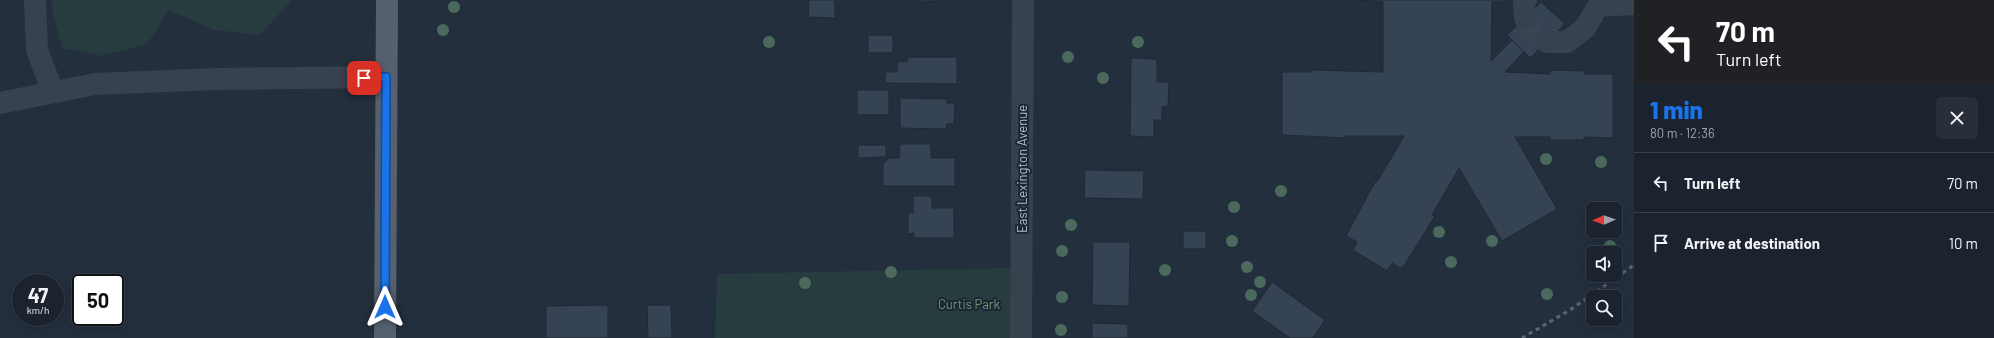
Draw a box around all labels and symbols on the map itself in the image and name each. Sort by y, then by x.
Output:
pin [347,61,381,95]
street label: East Lexington Avenue [1014,105,1030,233]
north arrow [1586,202,1622,238]
speed limit sign: 50 [72,274,124,326]
position arrow [364,286,406,328]
park label: Curtis Park [938,296,1001,312]

